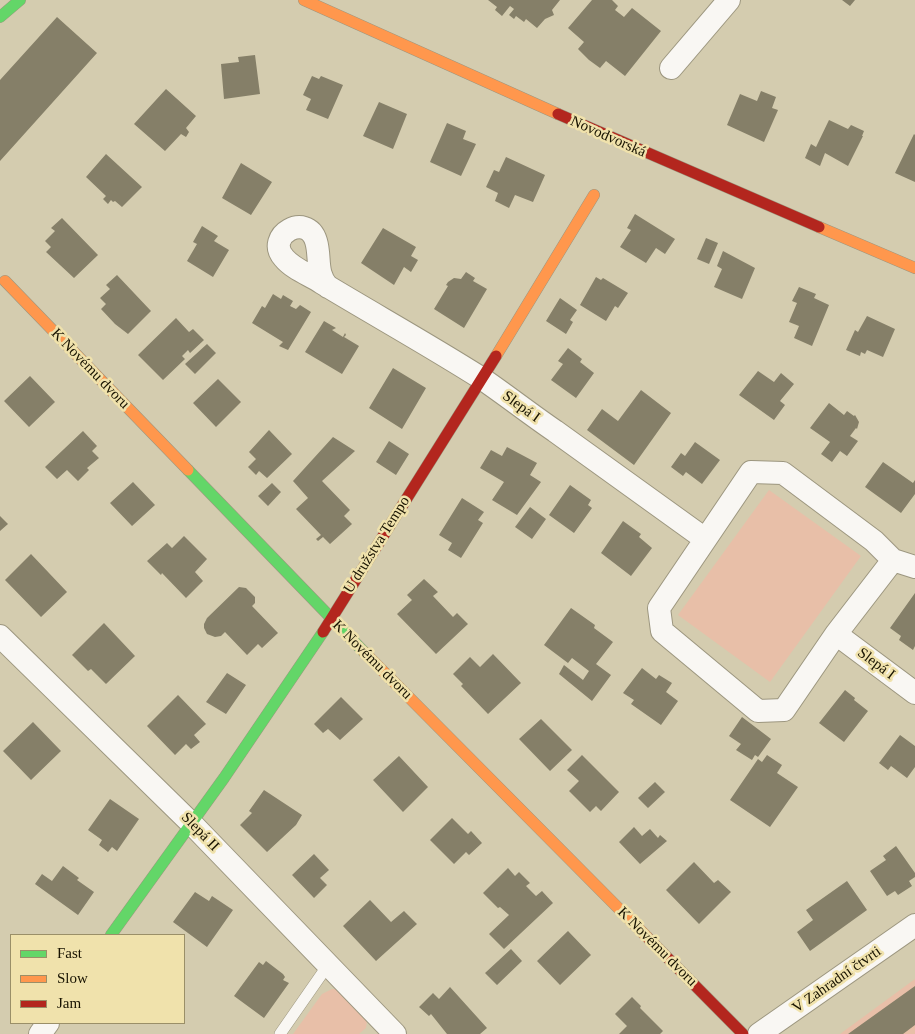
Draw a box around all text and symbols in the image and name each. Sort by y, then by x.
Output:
street label: Novodvorská [567,112,649,162]
street label: K Novému dvoru [47,325,133,413]
street label: Slepá I [499,387,543,427]
street label: U družstva Tempo [340,493,414,597]
street label: K Novému dvoru [329,617,415,703]
street label: Slepá I [854,644,898,684]
street label: Slepá II [177,809,223,855]
street label: K Novému dvoru [614,904,700,990]
legend [10,934,185,1024]
street label: V Zahradní čtvrti [789,943,885,1017]
text: Fast [57,945,82,961]
text: Slow [57,970,88,986]
text: Jam [57,995,81,1011]

